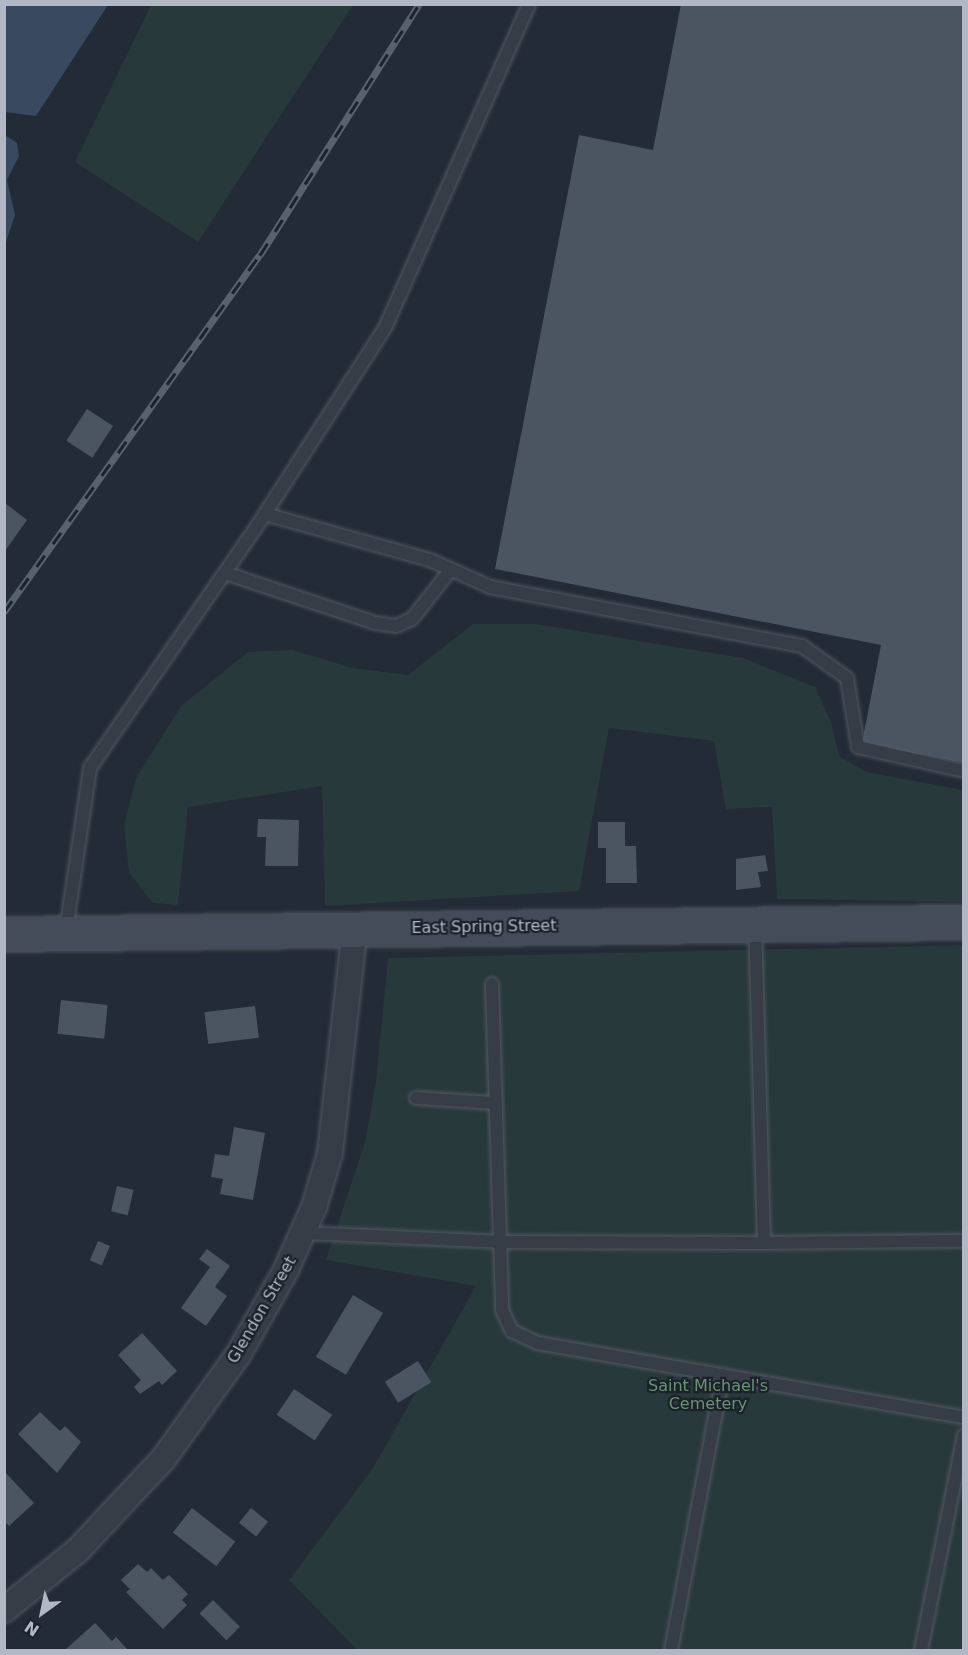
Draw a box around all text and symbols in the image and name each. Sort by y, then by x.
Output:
street label: East Spring Street [411,916,557,938]
street label: Glendon Street [224,1253,300,1367]
park label: Saint Michael's Cemetery [648,1376,768,1414]
north arrow [12,1583,72,1643]
text: N [21,1617,43,1640]

